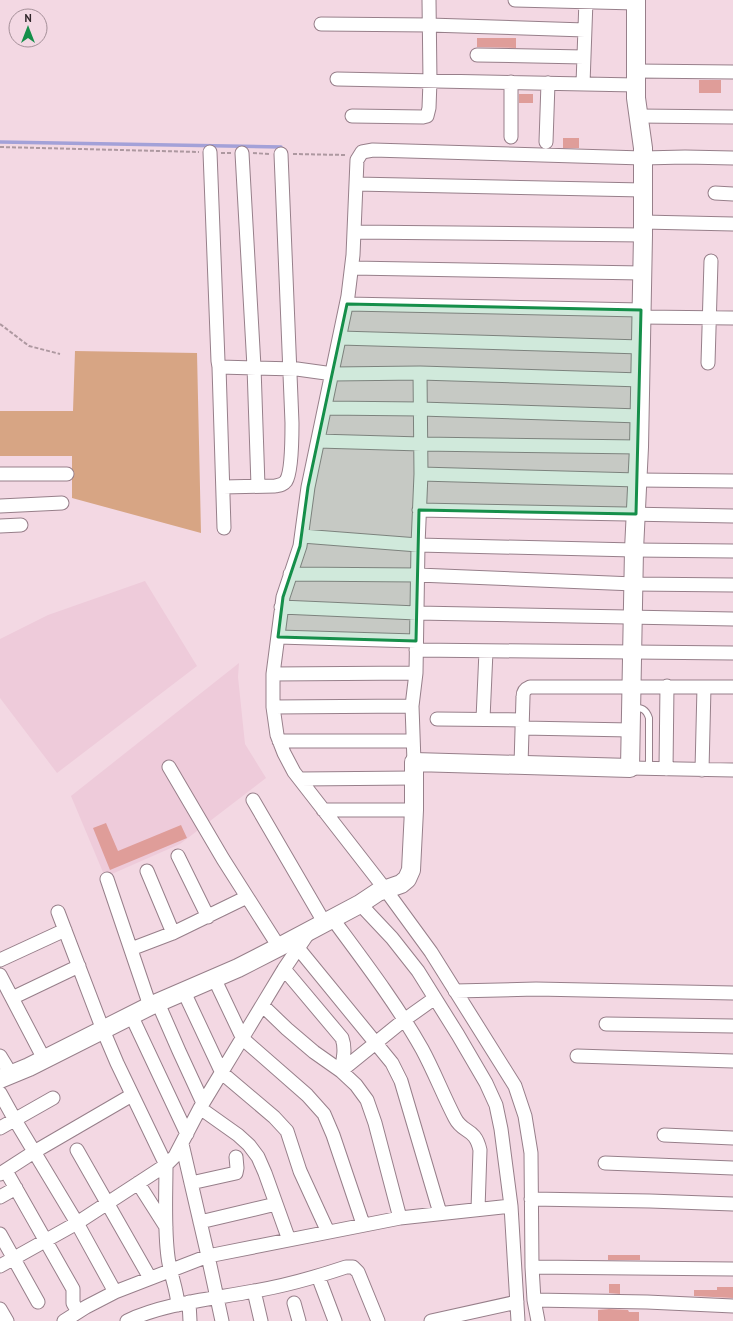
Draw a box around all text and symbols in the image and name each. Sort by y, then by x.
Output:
north arrow [8,8,48,48]
text: N [24,11,32,25]

